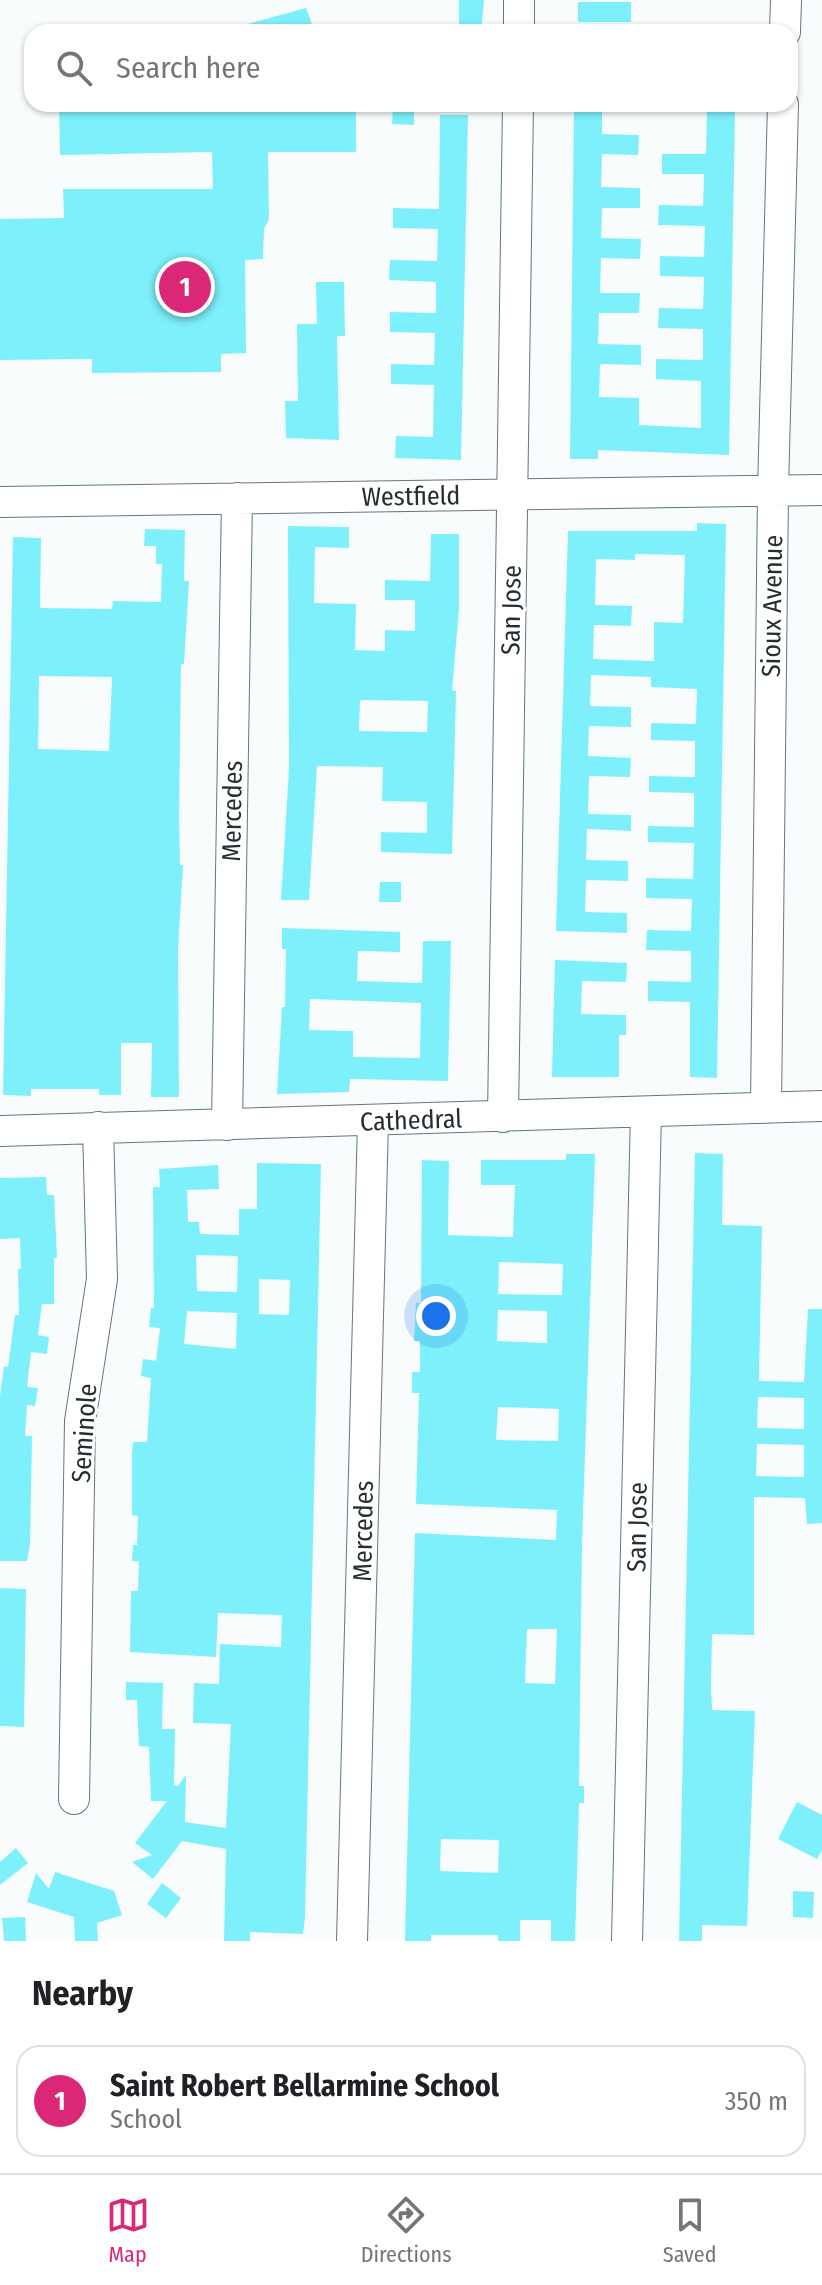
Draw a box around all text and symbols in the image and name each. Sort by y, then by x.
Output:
search box [24,24,798,112]
icon: search [52,46,96,90]
text: Search here [116,50,261,86]
pin: 1 [159,257,211,317]
street label: Westfield [361,480,461,513]
street label: Sioux Avenue [756,535,789,677]
street label: San Jose [495,565,528,655]
street label: Mercedes [216,760,249,862]
street label: Cathedral [359,1103,463,1138]
your location [416,1296,456,1336]
street label: Seminole [66,1382,103,1484]
street label: Mercedes [347,1480,380,1582]
street label: San Jose [621,1482,654,1572]
text: Nearby [32,1973,133,2014]
text: Saint Robert Bellarmine School [110,2068,499,2104]
text: 1 [55,2086,66,2117]
text: 350 m [725,2086,788,2117]
text: School [110,2104,182,2135]
tab: Map [106,2193,150,2268]
tab: Directions [361,2193,452,2268]
tab: Saved [663,2193,716,2268]

